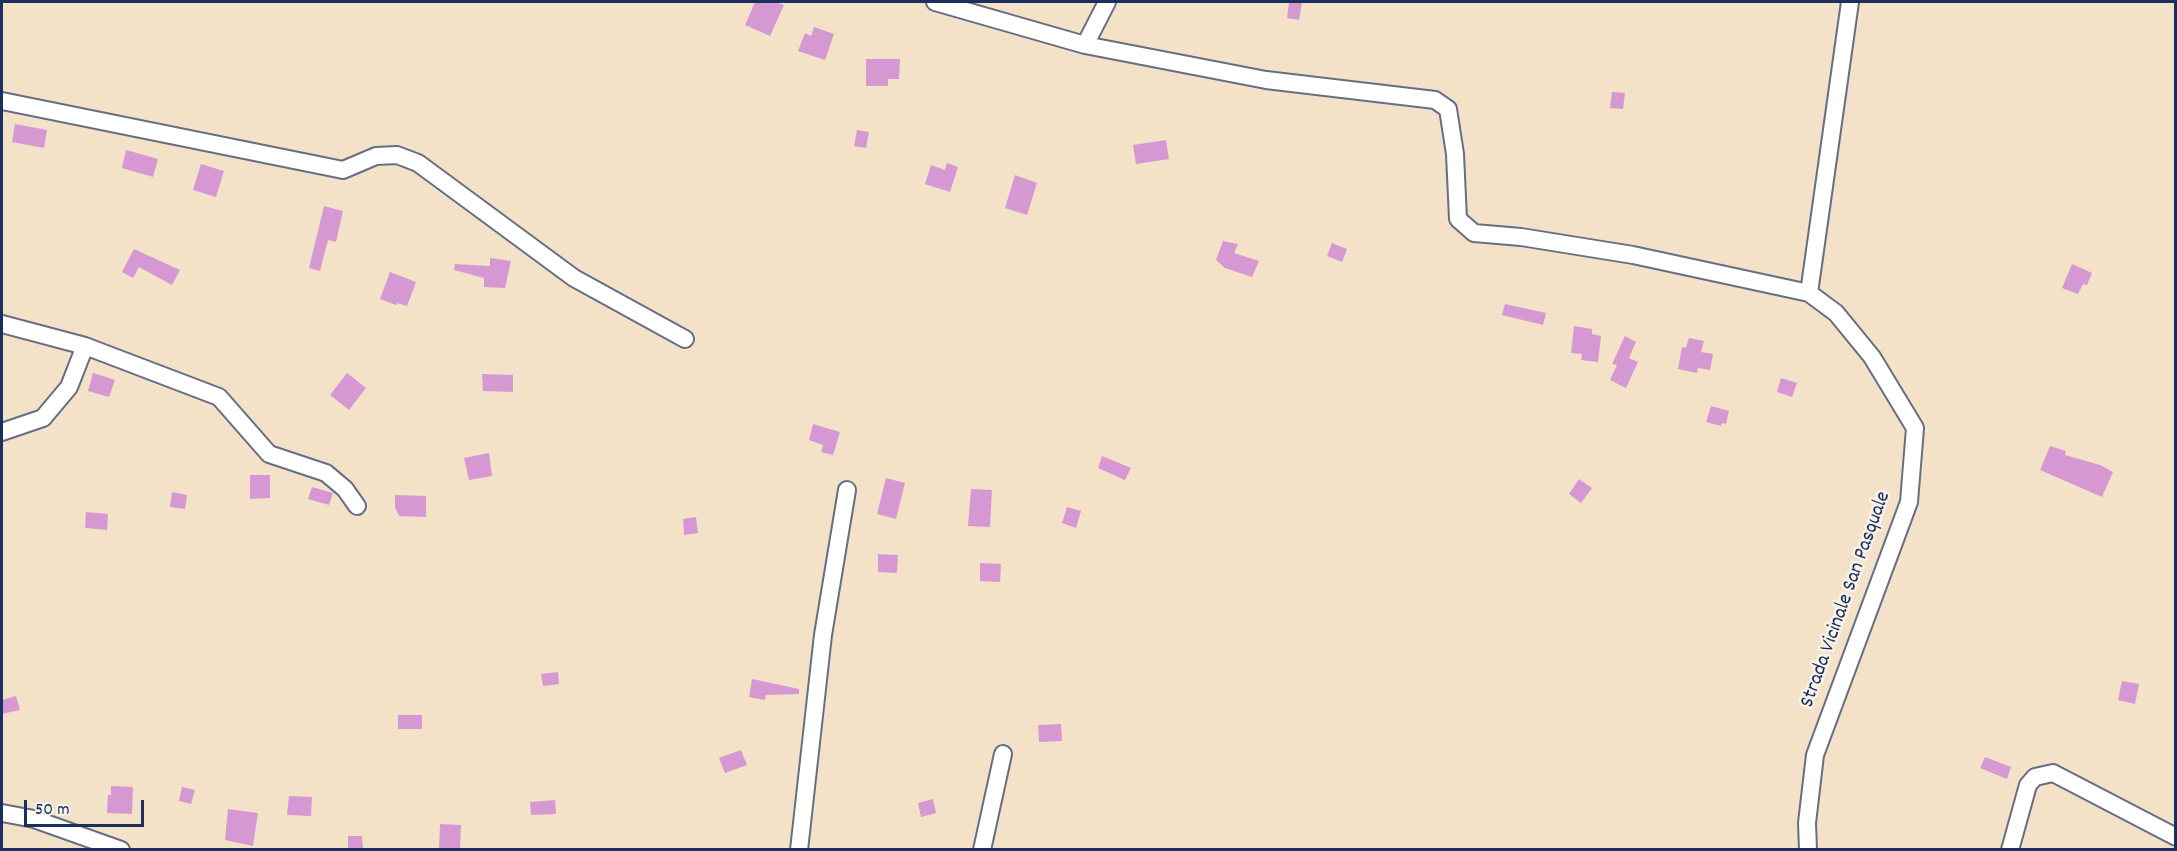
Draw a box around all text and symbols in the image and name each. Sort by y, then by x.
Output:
street label: Strada Vicinale San Pasquale [1796,488,1898,712]
scale bar [27,788,147,826]
text: 50 m [35,798,70,823]

